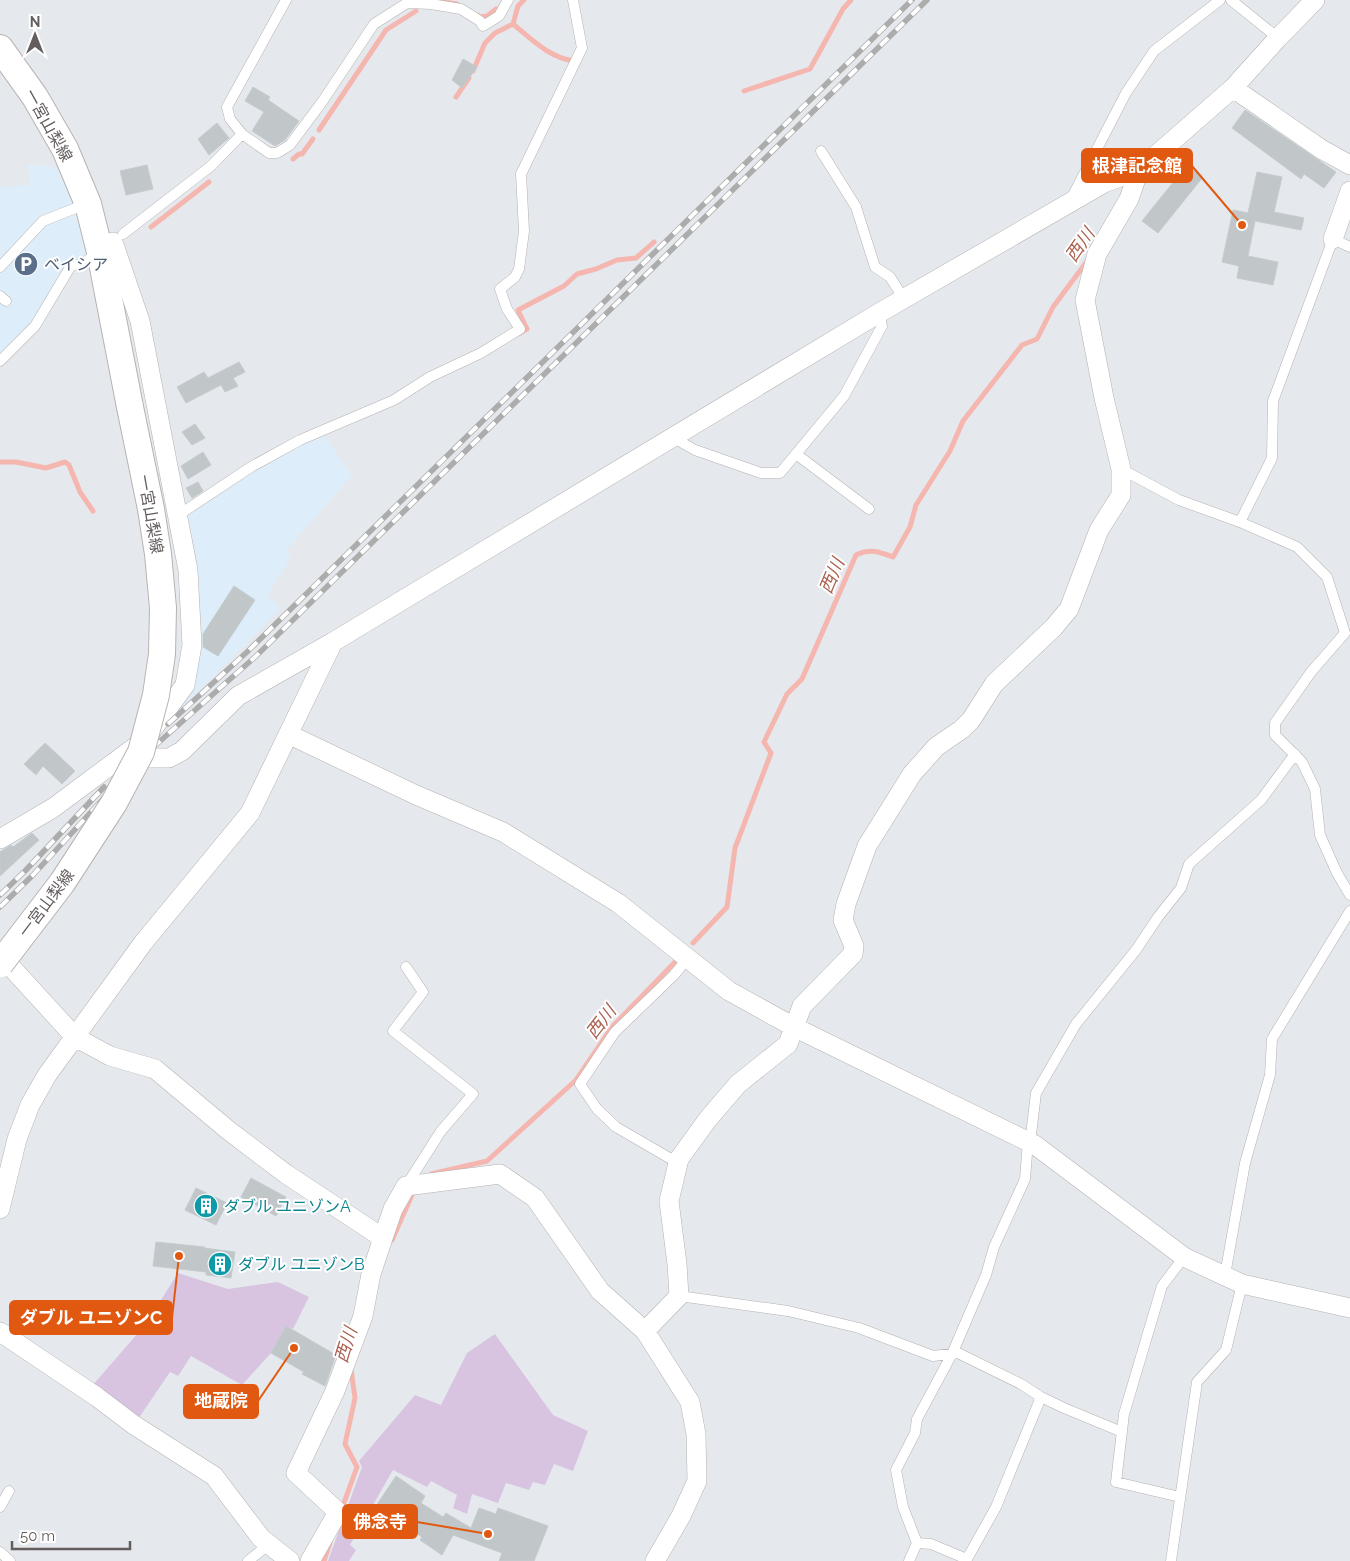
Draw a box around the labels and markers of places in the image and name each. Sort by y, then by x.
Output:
callout: 根津記念館 [1082,149,1192,182]
parking icon: ベイシア [13,251,39,277]
place label: ベイシア [44,255,108,274]
building icon: ダブル ユニゾンA [193,1193,219,1219]
place label: ダブル ユニゾンA [224,1197,351,1216]
building icon: ダブル ユニゾンB [207,1251,233,1277]
place label: ダブル ユニゾンB [238,1255,365,1274]
callout: ダブル ユニゾンC [10,1301,172,1334]
callout: 地蔵院 [184,1385,258,1418]
callout: 佛念寺 [343,1505,417,1538]

